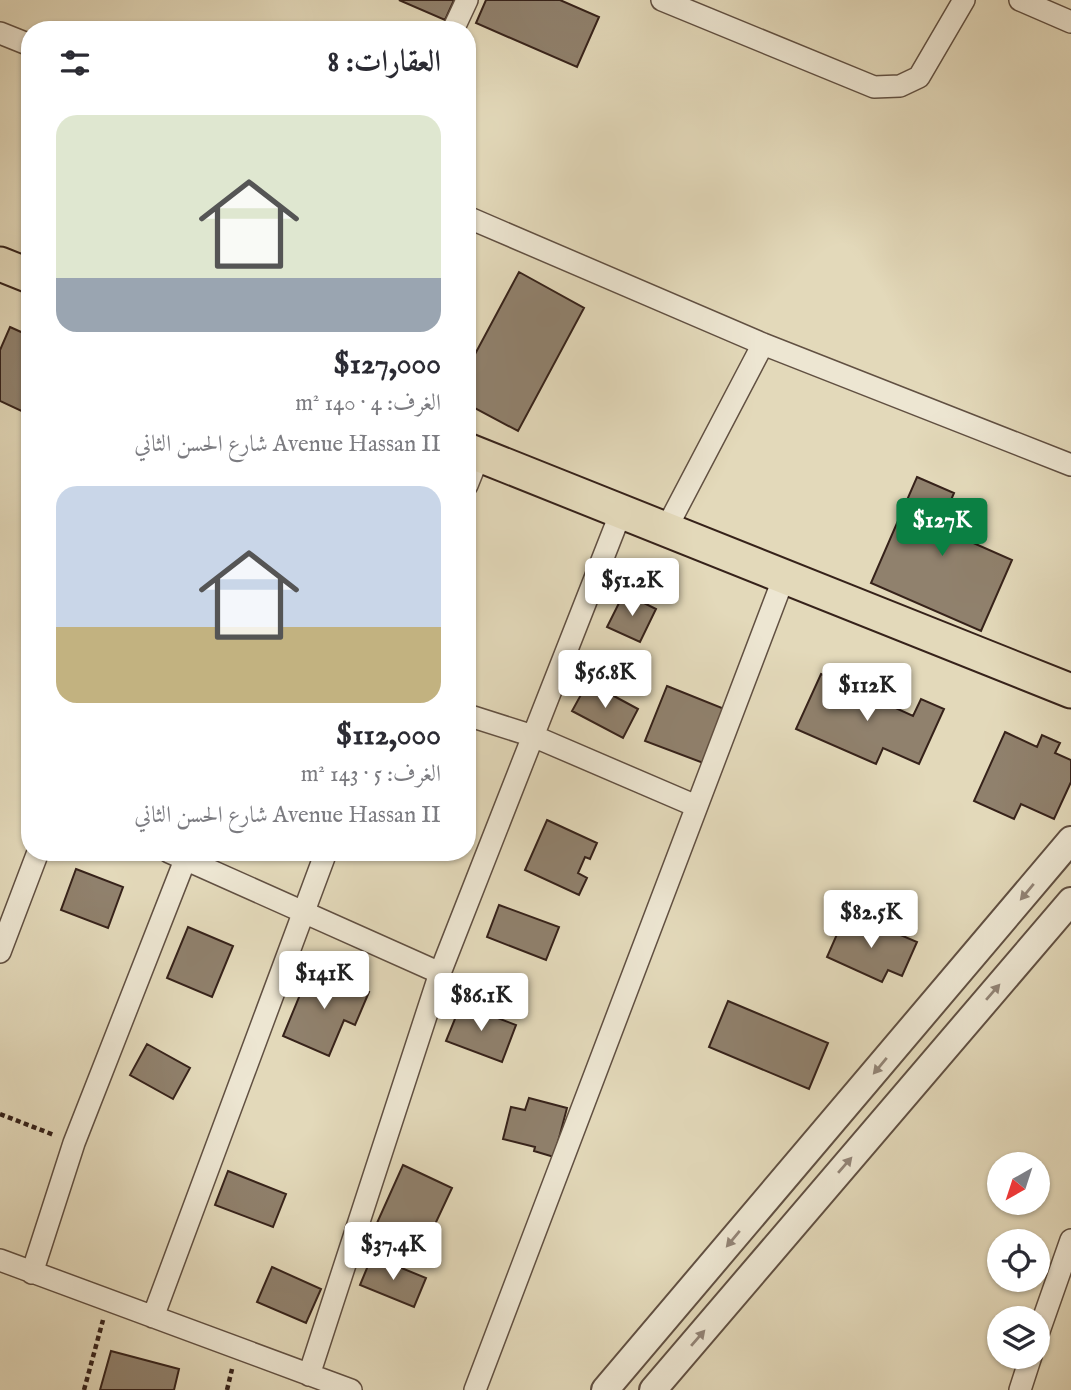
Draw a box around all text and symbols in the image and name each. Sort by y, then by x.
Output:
icon: filters [56,44,94,82]
text: العقارات: 8 [328,44,441,82]
icon: home [186,161,312,287]
text: $127,000 [333,346,441,384]
text: الغرف: 4 · 140 m² [295,389,441,418]
text: Avenue Hassan II شارع الحسن الثاني [134,430,441,459]
pin: $127K [893,498,991,558]
text: $127K [912,506,972,535]
icon: home [186,532,312,658]
pin: $51.2K [575,558,689,618]
text: $51.2K [601,566,663,595]
pin: $56.8K [548,650,662,710]
text: $56.8K [574,658,636,687]
pin: $112K [818,664,916,723]
text: $112K [838,671,896,700]
text: $112,000 [336,717,441,755]
text: الغرف: 5 · 143 m² [301,760,441,789]
text: Avenue Hassan II شارع الحسن الثاني [134,801,441,830]
one-way arrow [1019,883,1035,901]
pin: $82.5K [814,890,928,950]
text: $82.5K [840,898,902,927]
pin: $141K [275,951,373,1011]
text: $141K [295,959,353,988]
pin: $86.1K [424,974,538,1033]
text: $86.1K [450,981,512,1010]
one-way arrow [985,984,1000,1001]
one-way arrow [873,1057,888,1074]
north arrow [987,1152,1050,1214]
map controls [987,1152,1050,1369]
one-way arrow [838,1156,853,1174]
pin: $37.4K [336,1222,450,1282]
button: locate [987,1229,1050,1292]
text: $37.4K [360,1230,426,1259]
one-way arrow [726,1231,741,1248]
button: layers [987,1306,1050,1369]
one-way arrow [690,1329,706,1347]

